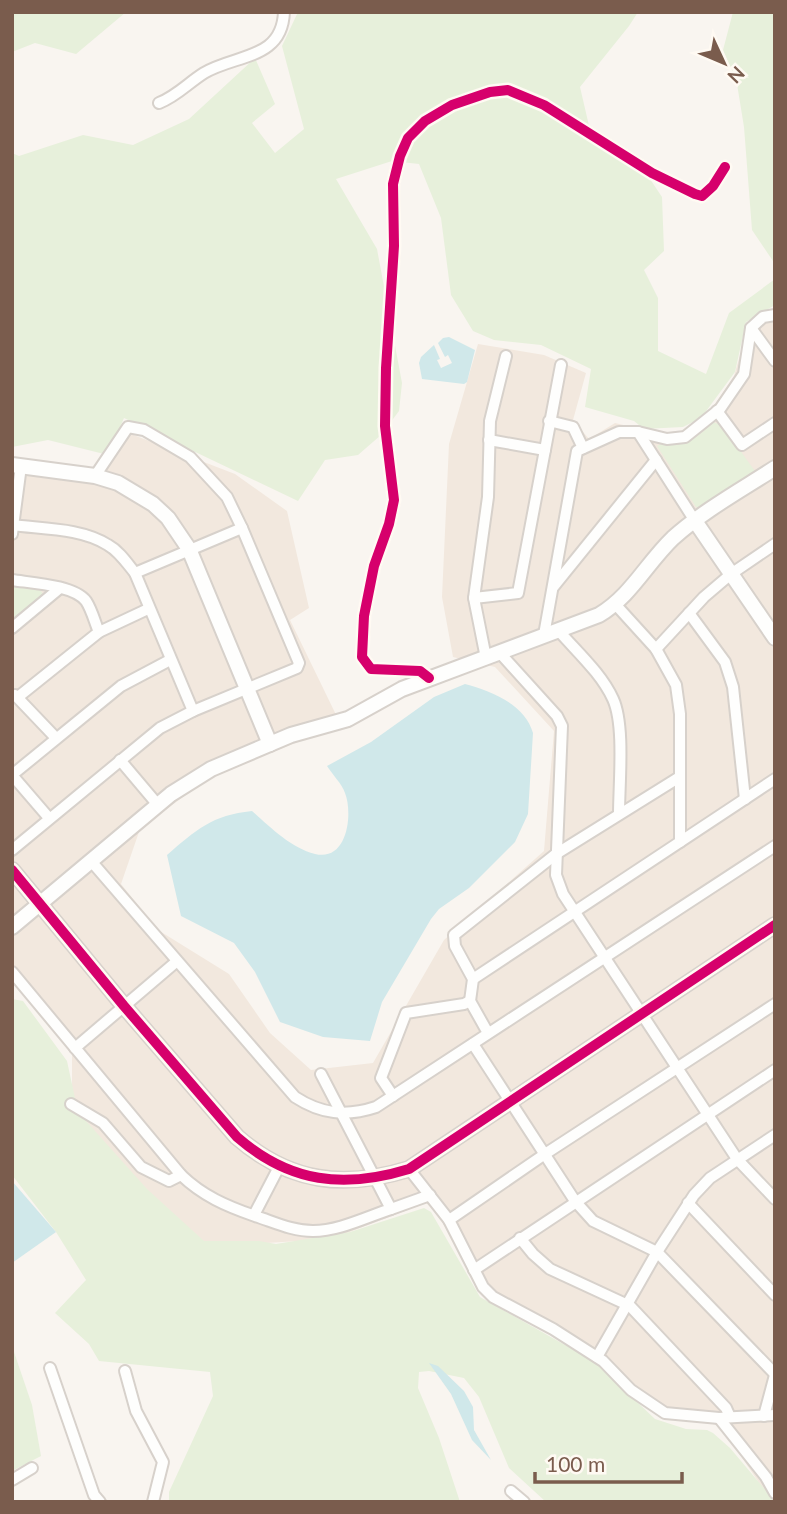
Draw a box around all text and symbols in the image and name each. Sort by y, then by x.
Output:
north arrow [689,28,759,98]
text: N [723,62,750,88]
scale bar [535,1440,682,1484]
text: 100 m [546,1451,605,1476]

